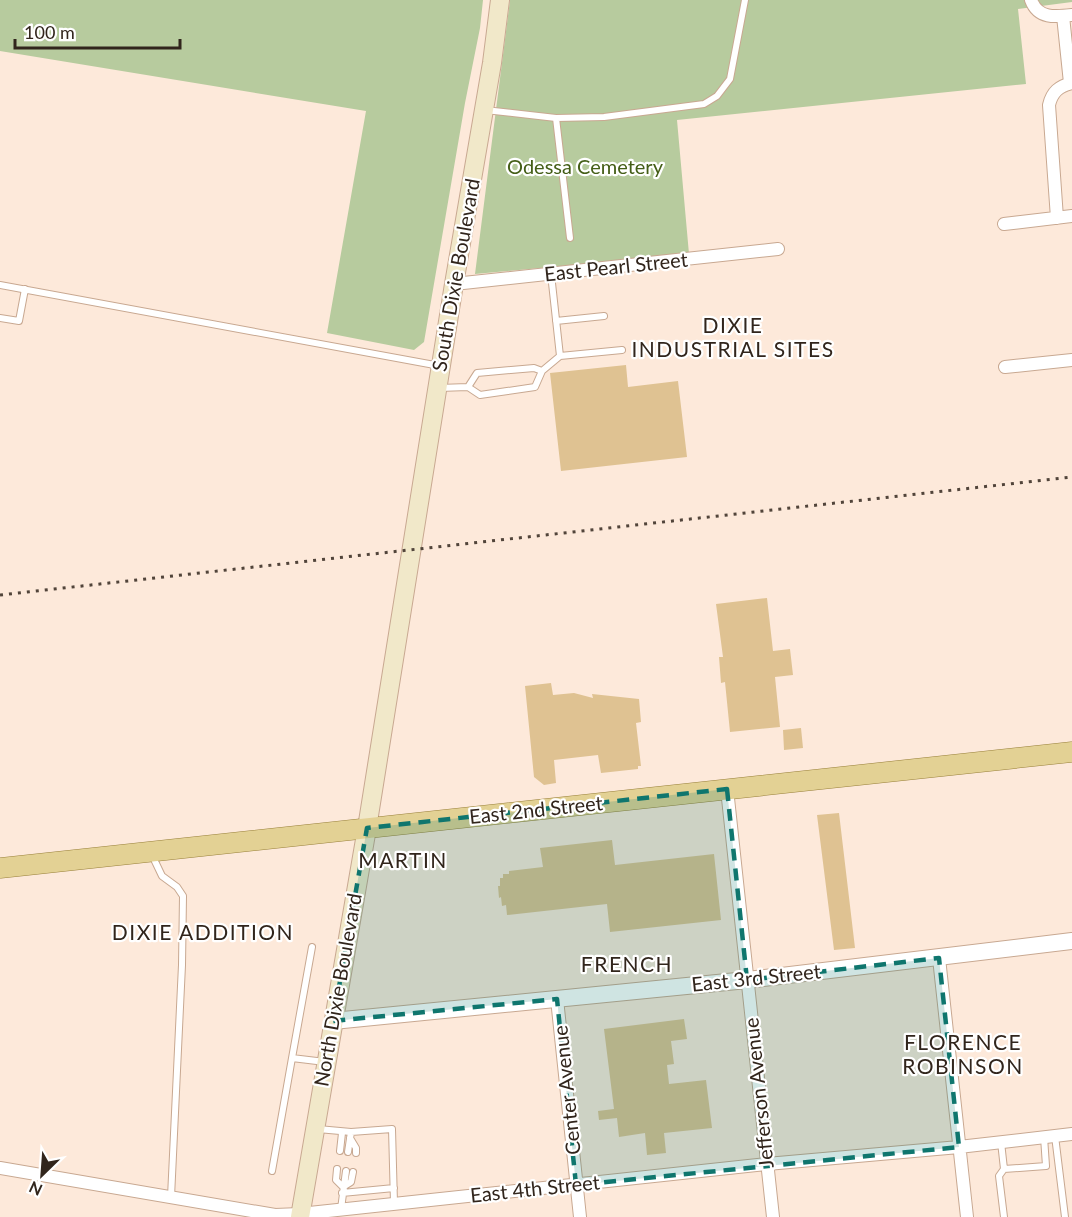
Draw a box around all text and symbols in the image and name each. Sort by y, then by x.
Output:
scale bar [15,12,180,50]
text: 100 m [24,21,75,43]
park label: Odessa Cemetery [507,154,664,178]
street label: South Dixie Boulevard [426,177,484,373]
street label: East Pearl Street [543,247,689,285]
district label: DIXIE INDUSTRIAL SITES [631,312,835,361]
street label: East 2nd Street [468,790,604,828]
district label: MARTIN [358,847,448,872]
street label: North Dixie Boulevard [308,891,366,1088]
district label: DIXIE ADDITION [112,919,294,944]
district label: FRENCH [581,951,673,976]
street label: East 3rd Street [690,958,822,996]
street label: Jefferson Avenue [738,1017,778,1170]
street label: Center Avenue [547,1024,585,1156]
district label: FLORENCE ROBINSON [902,1029,1024,1078]
north arrow [12,1145,72,1205]
street label: East 4th Street [469,1169,601,1207]
text: N [26,1178,45,1200]

